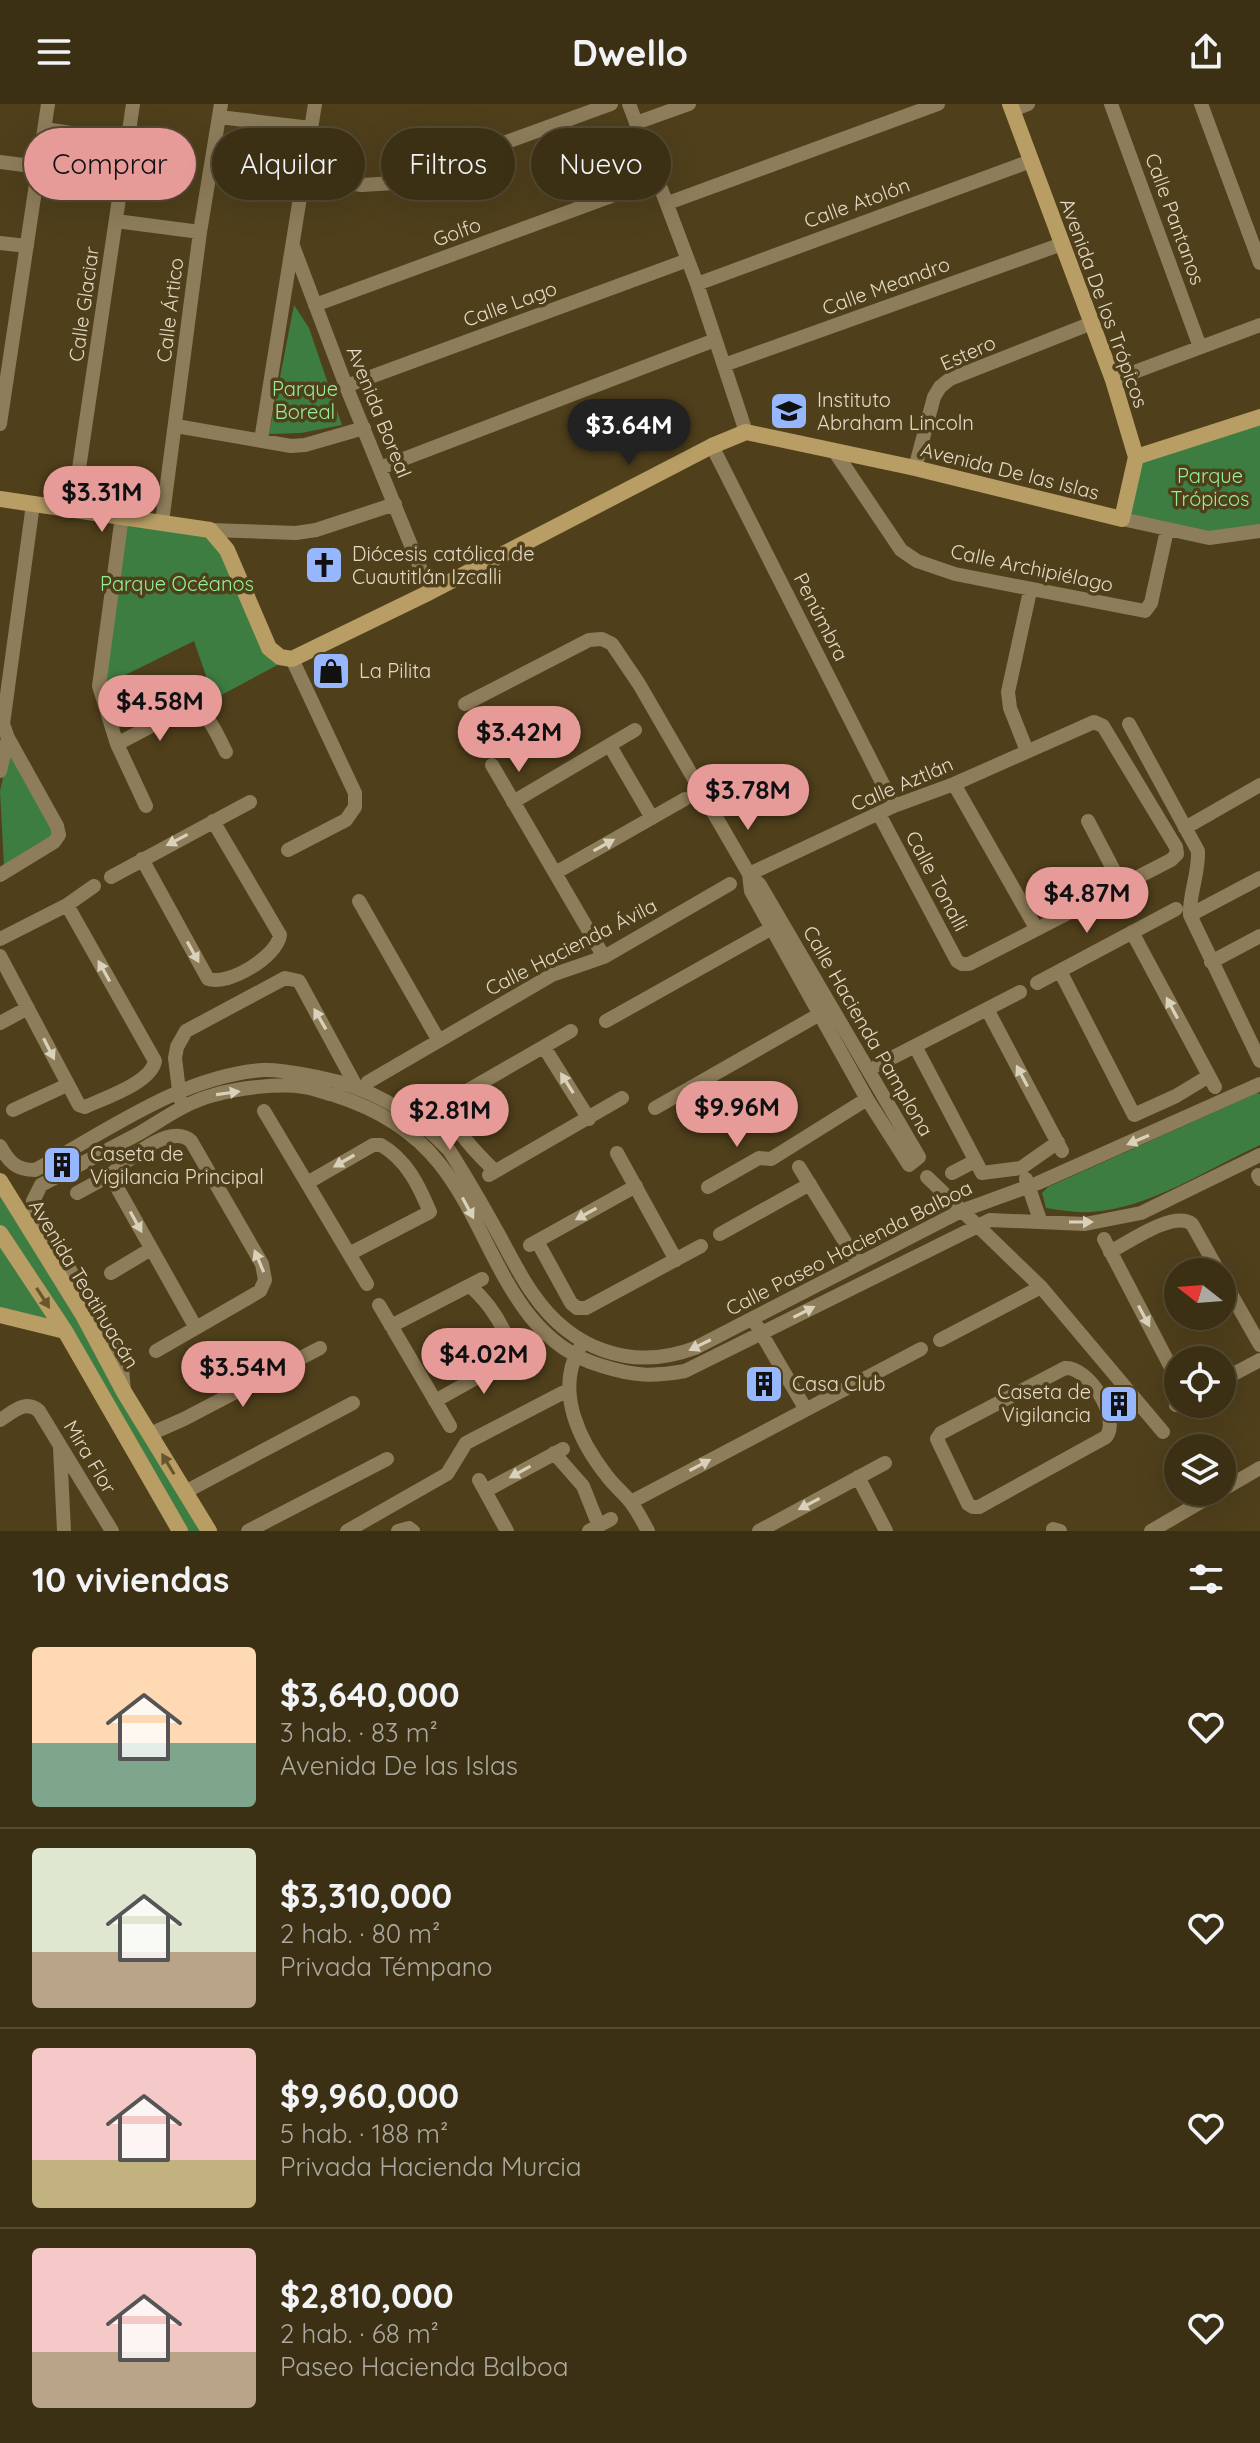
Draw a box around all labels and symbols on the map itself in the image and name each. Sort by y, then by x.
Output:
street label: Calle Pantanos [1140,150,1211,288]
street label: Calle Atolón [801,172,913,233]
street label: Avenida De los Trópicos [1055,195,1154,411]
street label: Golfo [429,211,484,252]
street label: Calle Glaciar [63,244,104,363]
street label: Calle Meandro [819,251,953,320]
street label: Calle Ártico [151,256,188,364]
street label: Calle Lago [460,275,560,332]
street label: Estero [936,329,999,376]
street label: Avenida Boreal [342,342,417,481]
park label: Parque Boreal [272,376,338,424]
place label: Instituto Abraham Lincoln [817,387,974,435]
school or university icon: Instituto Abraham Lincoln [768,390,810,432]
pin: $3.64M [564,399,694,467]
street label: Avenida De las Islas [918,436,1102,505]
park label: Parque Trópicos [1171,463,1249,511]
pin: $3.31M [37,466,167,534]
street label: Calle Archipiélago [948,538,1116,597]
place label: Diócesis católica de Cuautitlán Izcalli [352,541,534,589]
church icon: Diócesis católica de Cuautitlán Izcalli [303,544,345,586]
street label: Penúmbra [789,568,854,665]
park label: Parque Océanos [100,571,254,596]
shop icon: La Pilita [310,650,352,692]
place label: La Pilita [359,658,431,683]
pin: $4.58M [95,675,225,743]
pin: $3.42M [454,706,584,774]
street label: Calle Aztlán [847,751,957,816]
pin: $3.78M [683,764,813,832]
street label: Calle Tonalli [901,826,974,935]
one-way arrow [166,833,189,847]
one-way arrow [592,839,615,852]
pin: $4.87M [1022,867,1152,935]
street label: Calle Hacienda Ávila [481,892,661,1001]
street label: Calle Hacienda Pamplona [798,921,939,1141]
one-way arrow [186,941,200,963]
one-way arrow [97,960,111,982]
one-way arrow [1166,996,1179,1019]
one-way arrow [313,1008,327,1030]
one-way arrow [43,1038,56,1061]
one-way arrow [1016,1064,1029,1087]
one-way arrow [560,1072,574,1094]
pin: $9.96M [672,1081,802,1149]
pin: $2.81M [385,1084,515,1152]
one-way arrow [216,1086,241,1099]
one-way arrow [1126,1133,1150,1146]
place label: Caseta de Vigilancia Principal [90,1141,264,1189]
building icon: Caseta de Vigilancia Principal [41,1144,83,1186]
one-way arrow [333,1154,355,1168]
street label: Calle Paseo Hacienda Balboa [722,1174,976,1321]
street label: Avenida Teotihuacán [24,1195,145,1373]
one-way arrow [461,1197,474,1220]
one-way arrow [575,1206,597,1220]
one-way arrow [129,1211,143,1233]
one-way arrow [1068,1216,1094,1228]
one-way arrow [252,1250,265,1273]
north arrow [1164,1258,1236,1330]
one-way arrow [35,1287,50,1308]
one-way arrow [1138,1305,1151,1328]
one-way arrow [792,1306,815,1319]
pin: $4.02M [419,1328,549,1396]
one-way arrow [689,1338,712,1352]
pin: $3.54M [178,1341,308,1409]
building icon: Casa Club [743,1363,785,1405]
place label: Casa Club [792,1371,885,1396]
place label: Caseta de Vigilancia [997,1379,1091,1427]
building icon: Caseta de Vigilancia [1098,1383,1140,1425]
street label: Mira Flor [59,1415,122,1498]
one-way arrow [161,1453,175,1475]
one-way arrow [688,1458,711,1472]
one-way arrow [508,1466,531,1479]
one-way arrow [797,1498,820,1511]

